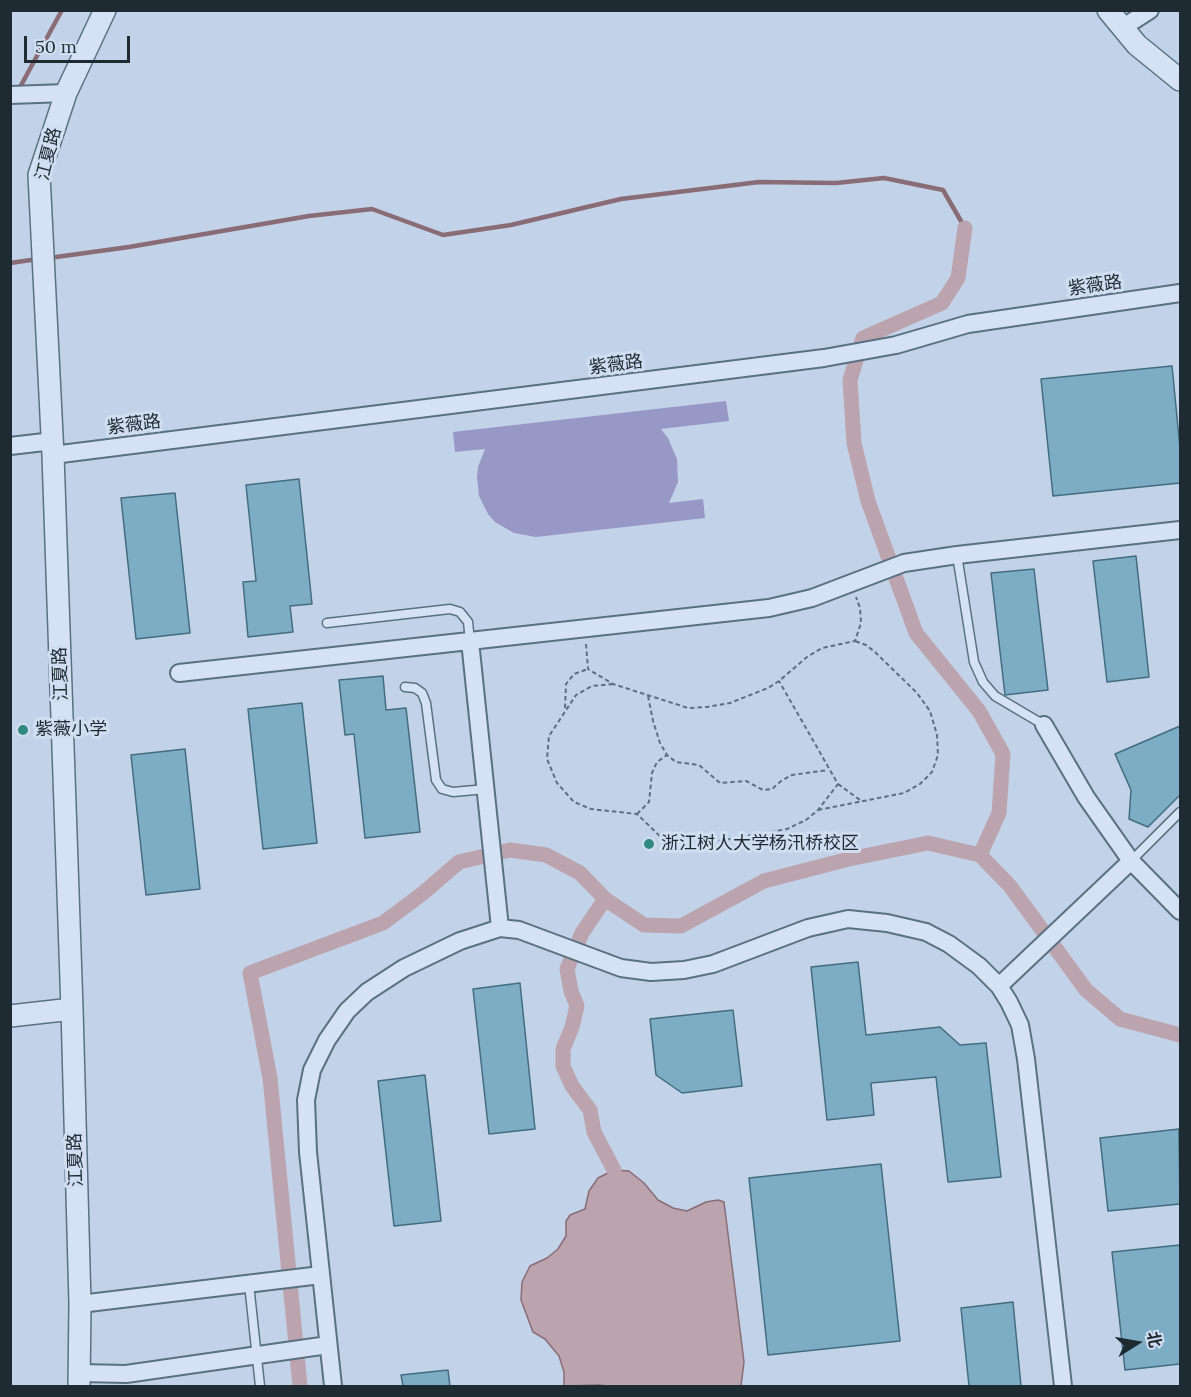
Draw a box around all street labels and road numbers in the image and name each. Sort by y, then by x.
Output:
street label: 江夏路 [32,125,66,183]
street label: 紫薇路 [1067,272,1123,300]
street label: 紫薇路 [588,351,644,379]
street label: 紫薇路 [106,411,162,439]
street label: 江夏路 [49,647,73,701]
street label: 江夏路 [64,1133,88,1187]

